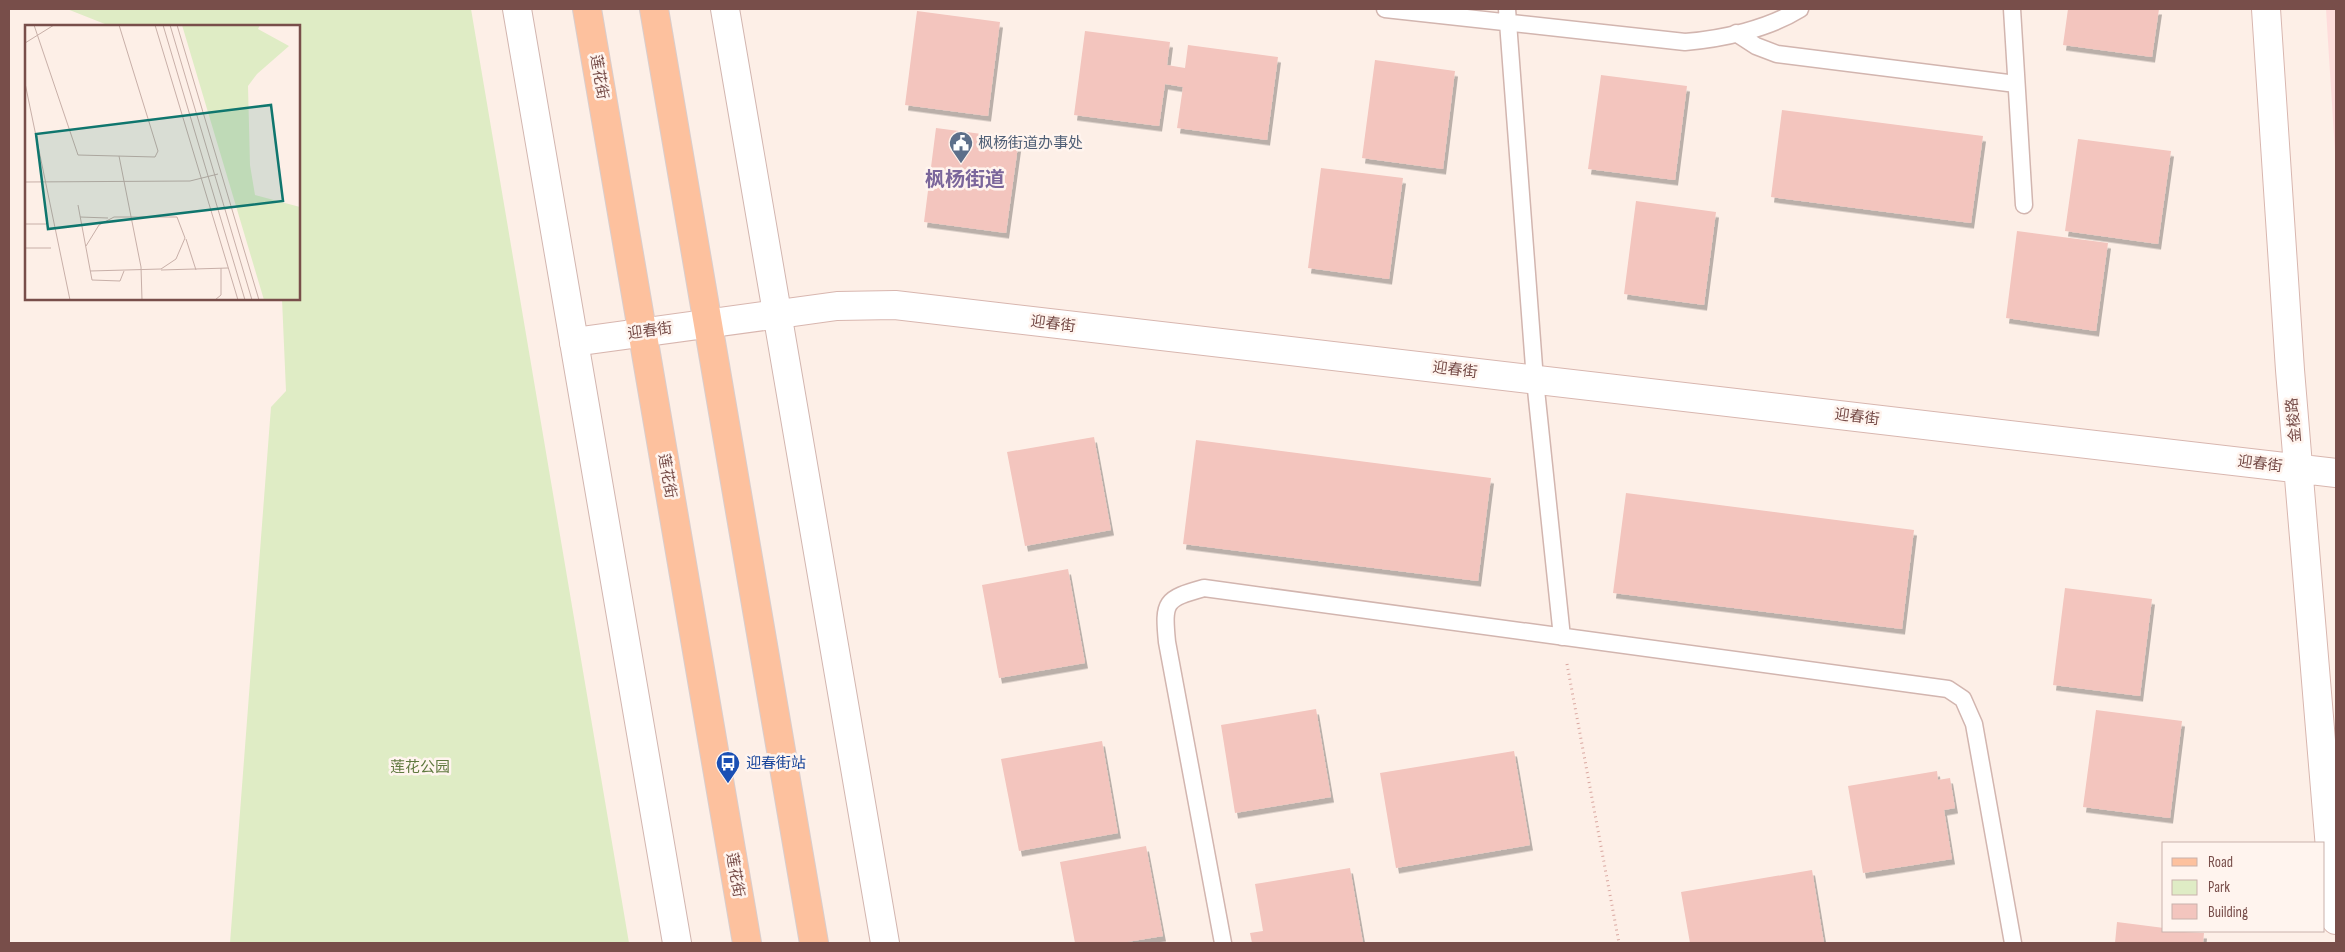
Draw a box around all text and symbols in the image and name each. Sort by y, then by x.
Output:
inset map [25,25,300,300]
street label: 莲花街 [586,53,612,101]
public building icon: 枫杨街道办事处 [948,130,974,164]
place label: 枫杨街道办事处 [978,134,1083,153]
district label: 枫杨街道 [925,168,1005,192]
street label: 迎春街 [1030,312,1076,336]
street label: 迎春街 [626,318,674,344]
street label: 迎春街 [1432,358,1478,382]
street label: 金梭路 [2283,397,2305,443]
street label: 迎春街 [1834,405,1880,429]
street label: 莲花街 [654,452,680,500]
street label: 迎春街 [2237,452,2283,476]
bus stop icon: 迎春街站 [715,750,741,784]
place label: 迎春街站 [746,754,806,773]
park label: 莲花公园 [390,758,450,777]
legend [2162,842,2325,932]
street label: 莲花街 [722,851,748,899]
text: Road [2208,853,2233,872]
text: Park [2208,878,2230,897]
text: Building [2208,903,2248,922]

